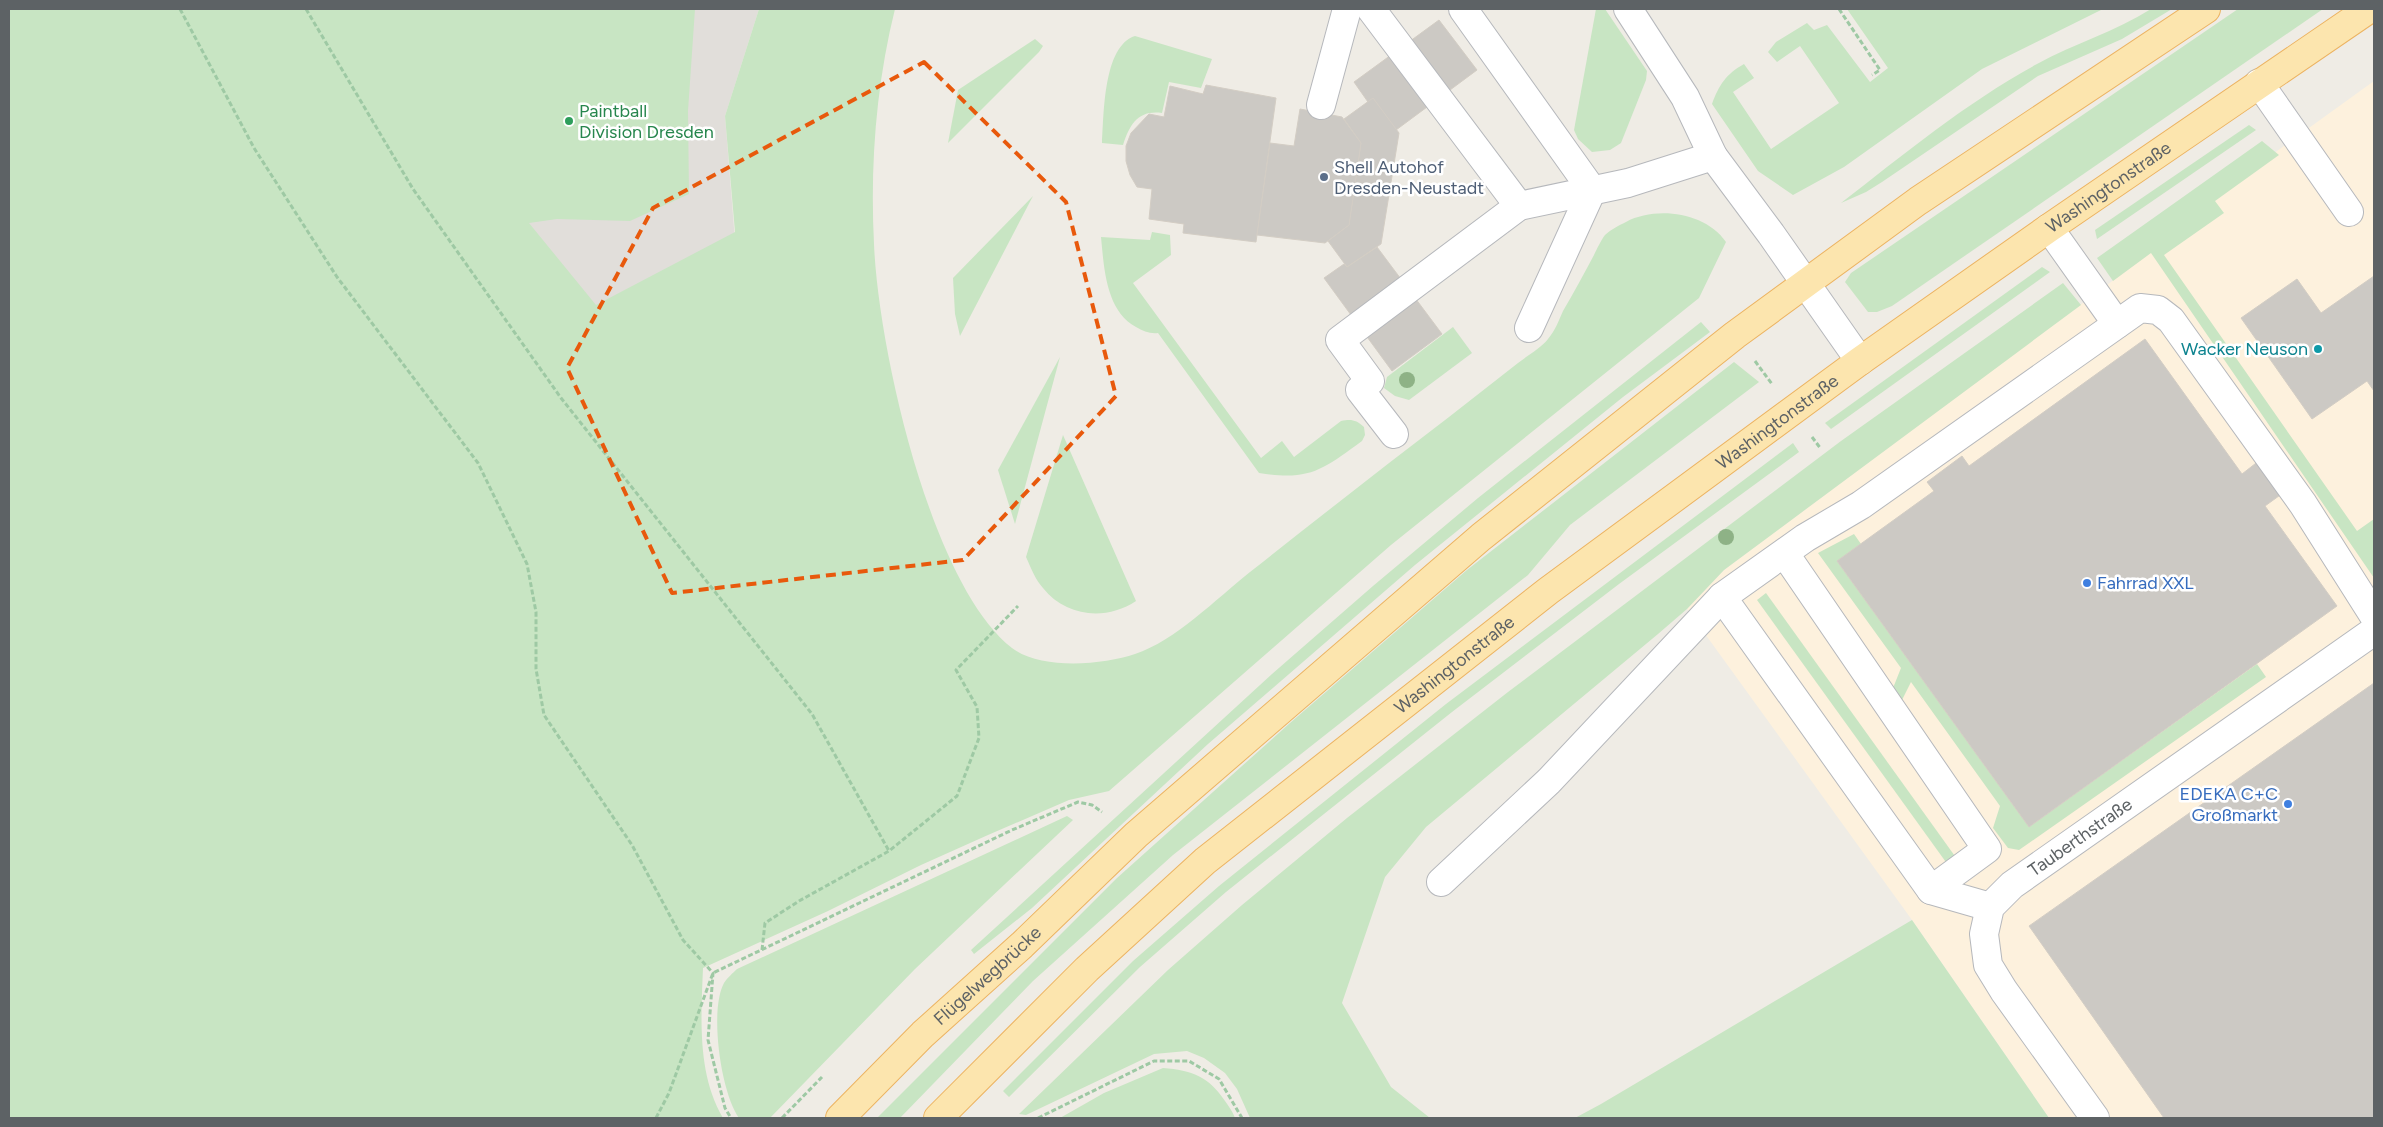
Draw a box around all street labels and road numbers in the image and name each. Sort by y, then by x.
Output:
street label: Washingtonstraße [2042,137,2175,238]
street label: Washingtonstraße [1712,370,1843,474]
street label: Washingtonstraße [1390,611,1519,719]
street label: Tauberthstraße [2024,793,2136,881]
street label: Flügelwegbrücke [929,921,1046,1030]

